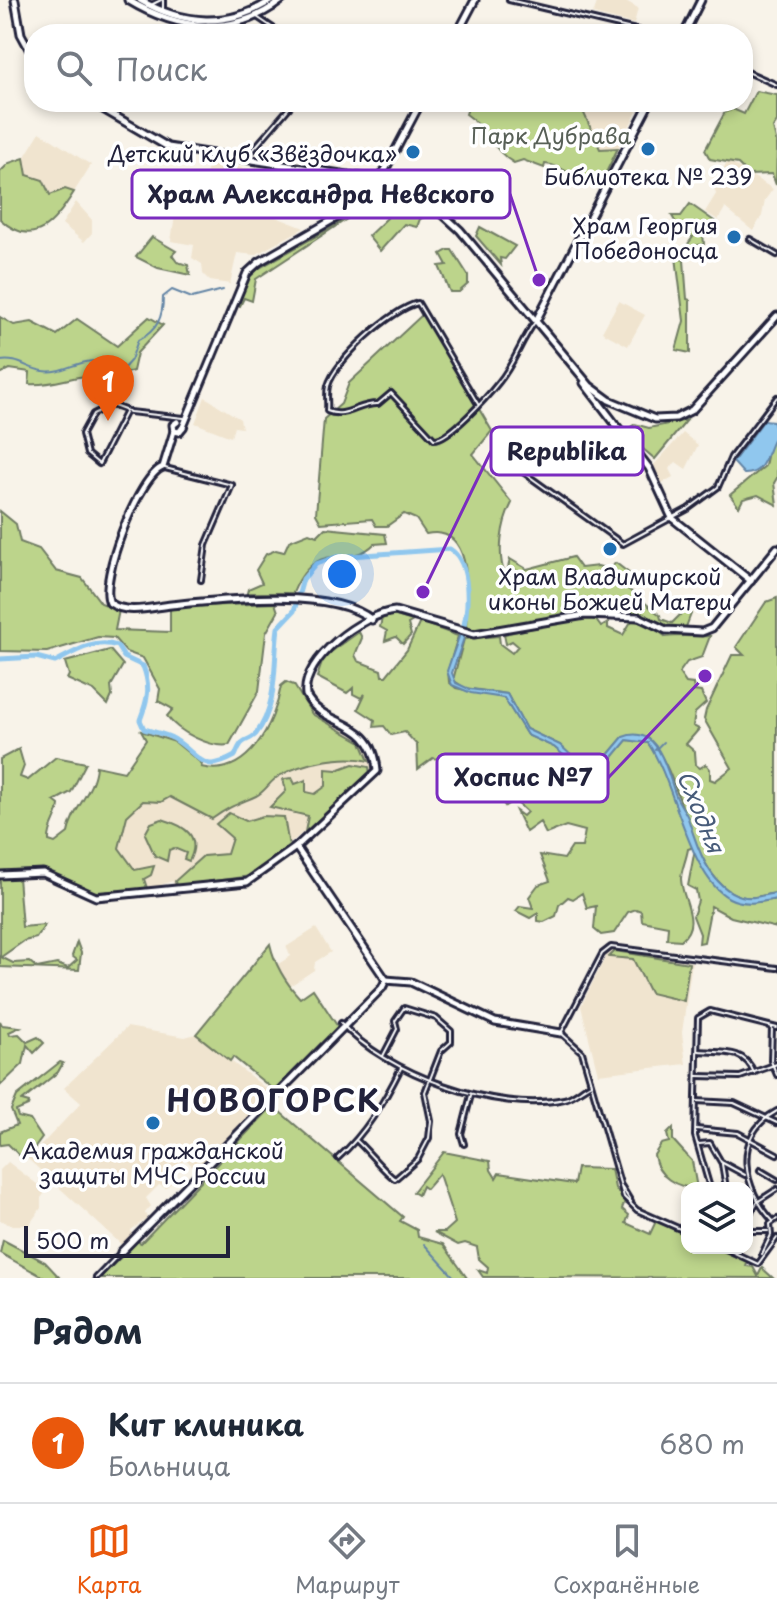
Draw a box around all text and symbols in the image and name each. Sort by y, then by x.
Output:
search box [24,24,753,112]
icon: search [52,46,96,90]
text: Поиск [116,46,207,91]
park label: Парк Дубрава [471,118,631,151]
place label: Детский клуб «Звёздочка» [107,136,397,169]
marker: Библиотека № 239 [639,140,657,158]
marker: Детский клуб «Звёздочка» [404,143,422,161]
place label: Библиотека № 239 [544,159,752,192]
callout: Храм Александра Невского [132,170,510,218]
text: Храм Александра Невского [148,175,494,211]
place label: Храм Георгия Победоносца [573,208,719,266]
marker: Храм Георгия Победоносца [725,228,743,246]
pin: 1 [82,355,134,421]
callout: Republika [491,427,643,475]
text: Republika [507,432,627,468]
marker: Храм Владимирской иконы Божией Матери [601,540,619,558]
your location [322,554,362,594]
place label: Храм Владимирской иконы Божией Матери [488,559,732,617]
callout: Хоспис №7 [437,754,608,802]
text: Хоспис №7 [454,758,592,794]
water label: Сходня [669,764,736,860]
district label: НОВОГОРСК [167,1077,381,1122]
marker: Академия гражданской защиты МЧС России [144,1114,162,1132]
place label: Академия гражданской защиты МЧС России [22,1133,284,1191]
map controls [681,1182,753,1254]
button: layers [681,1182,753,1254]
scale bar [24,1222,230,1258]
text: 500 m [36,1223,109,1256]
text: Рядом [32,1304,143,1356]
text: Кит клиника [108,1401,304,1446]
text: 1 [52,1424,64,1463]
text: 680 m [660,1424,745,1463]
text: Больница [108,1446,230,1485]
tab: Карта [77,1519,141,1600]
tab: Маршрут [295,1519,399,1600]
tab: Сохранённые [553,1519,700,1600]

